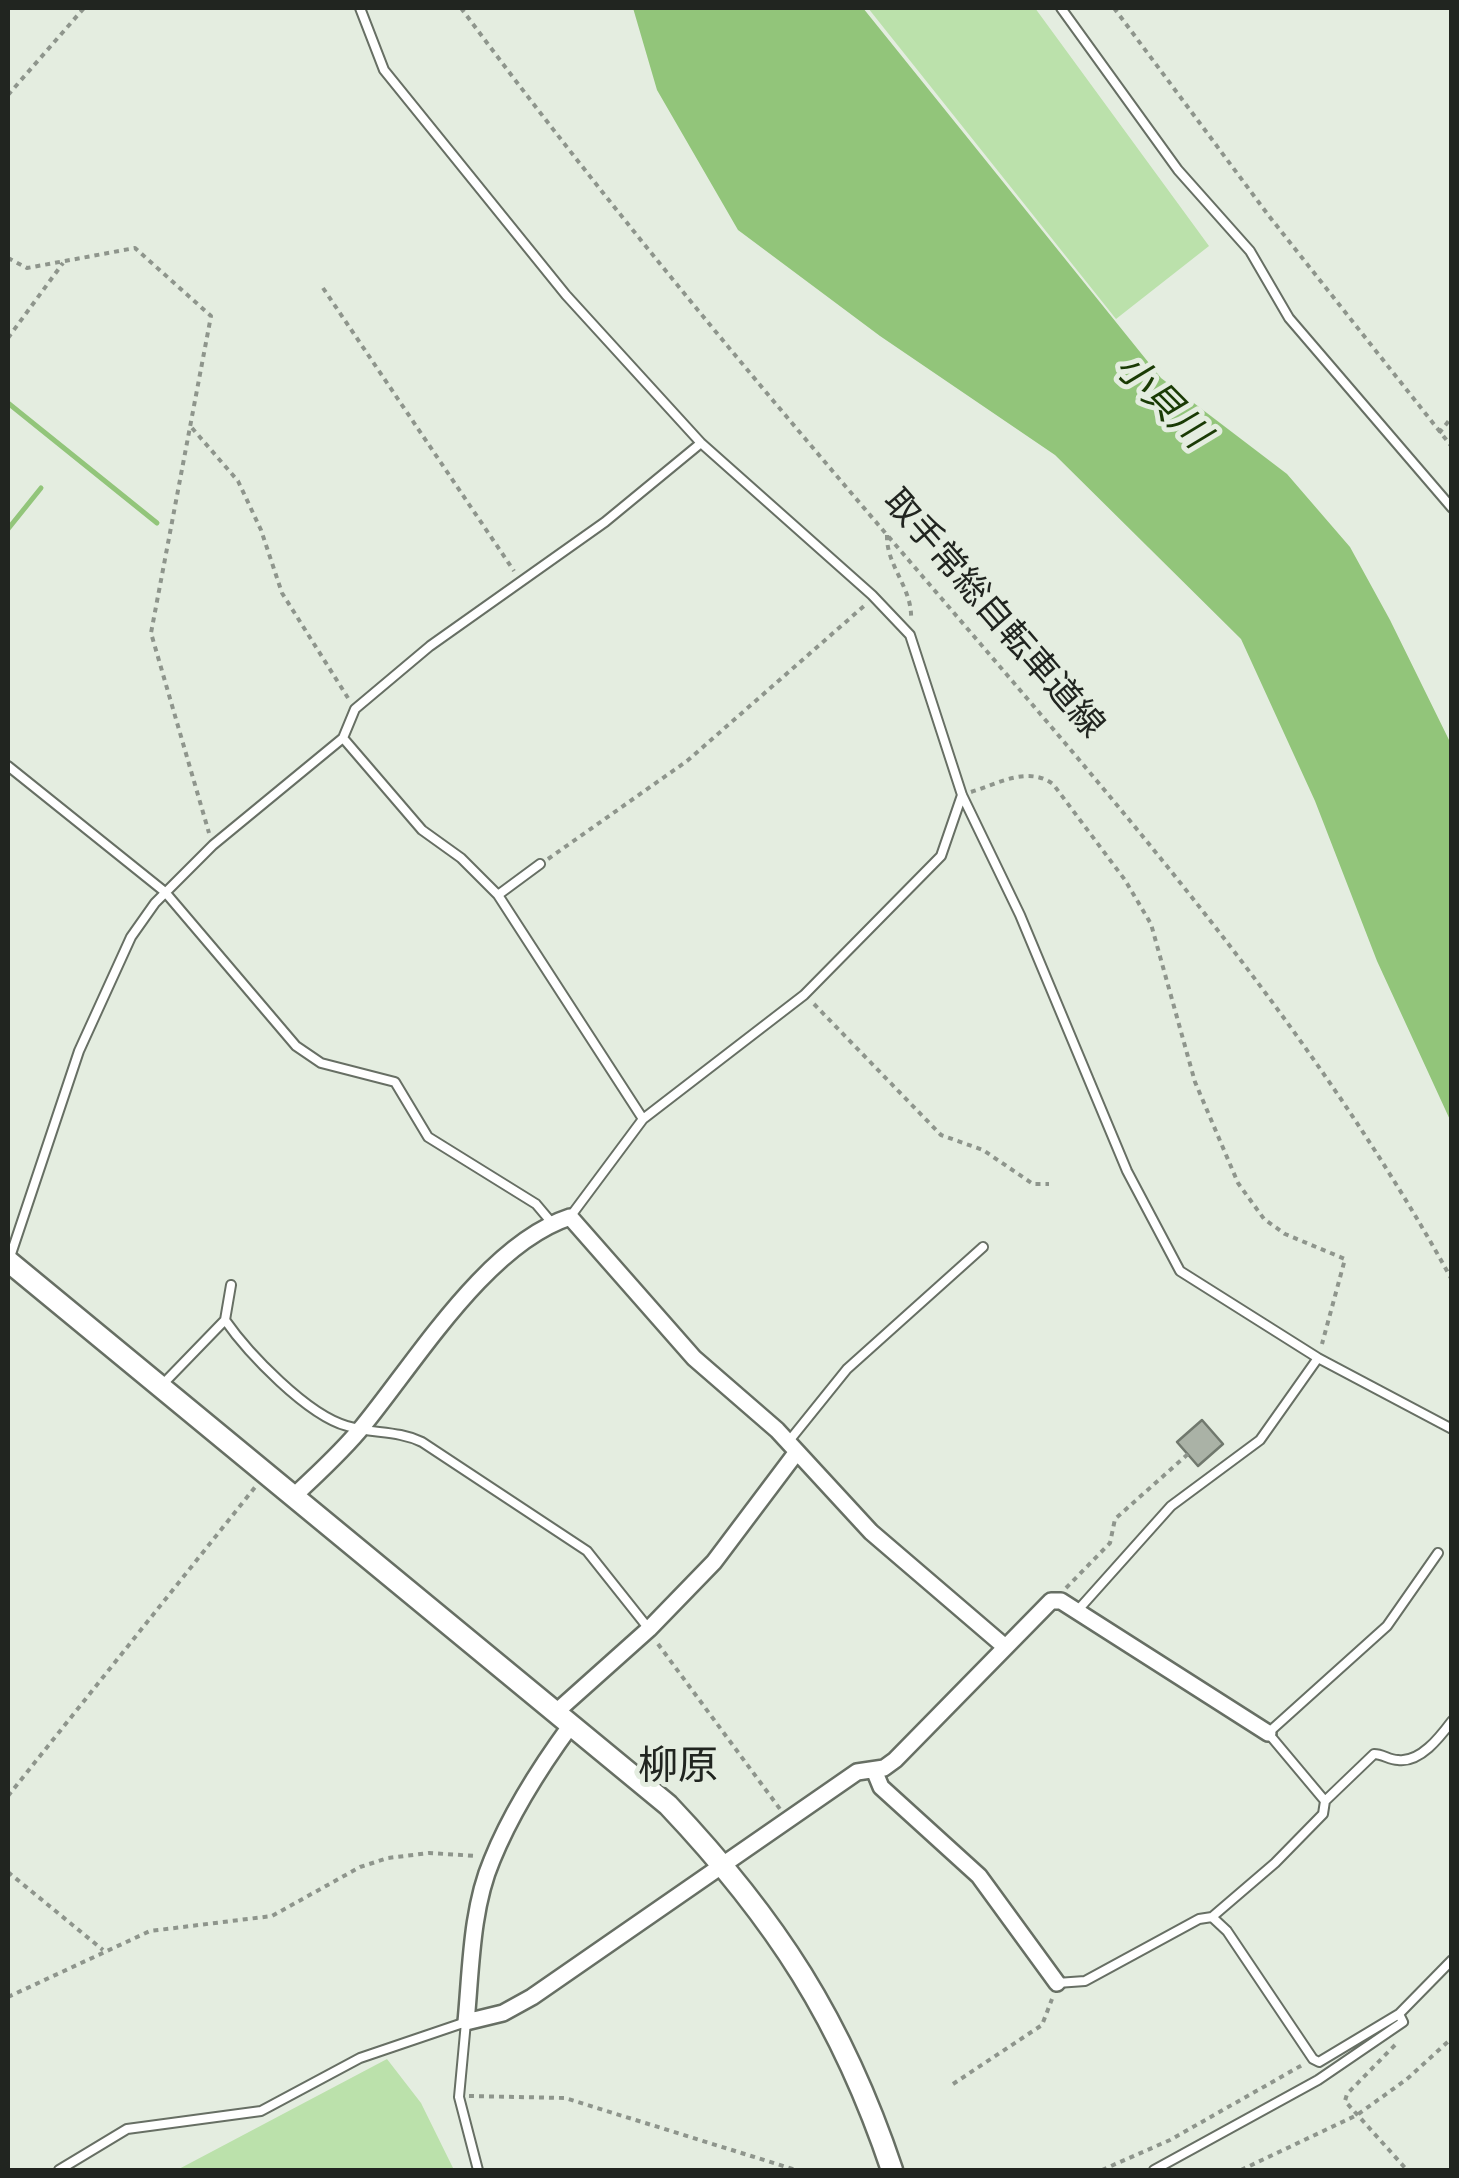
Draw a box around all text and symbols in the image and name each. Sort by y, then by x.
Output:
water label: 小貝川 [1104,347,1216,459]
street label: 取手常総自転車道線 [873,482,1111,748]
district label: 柳原 [638,1745,718,1793]

